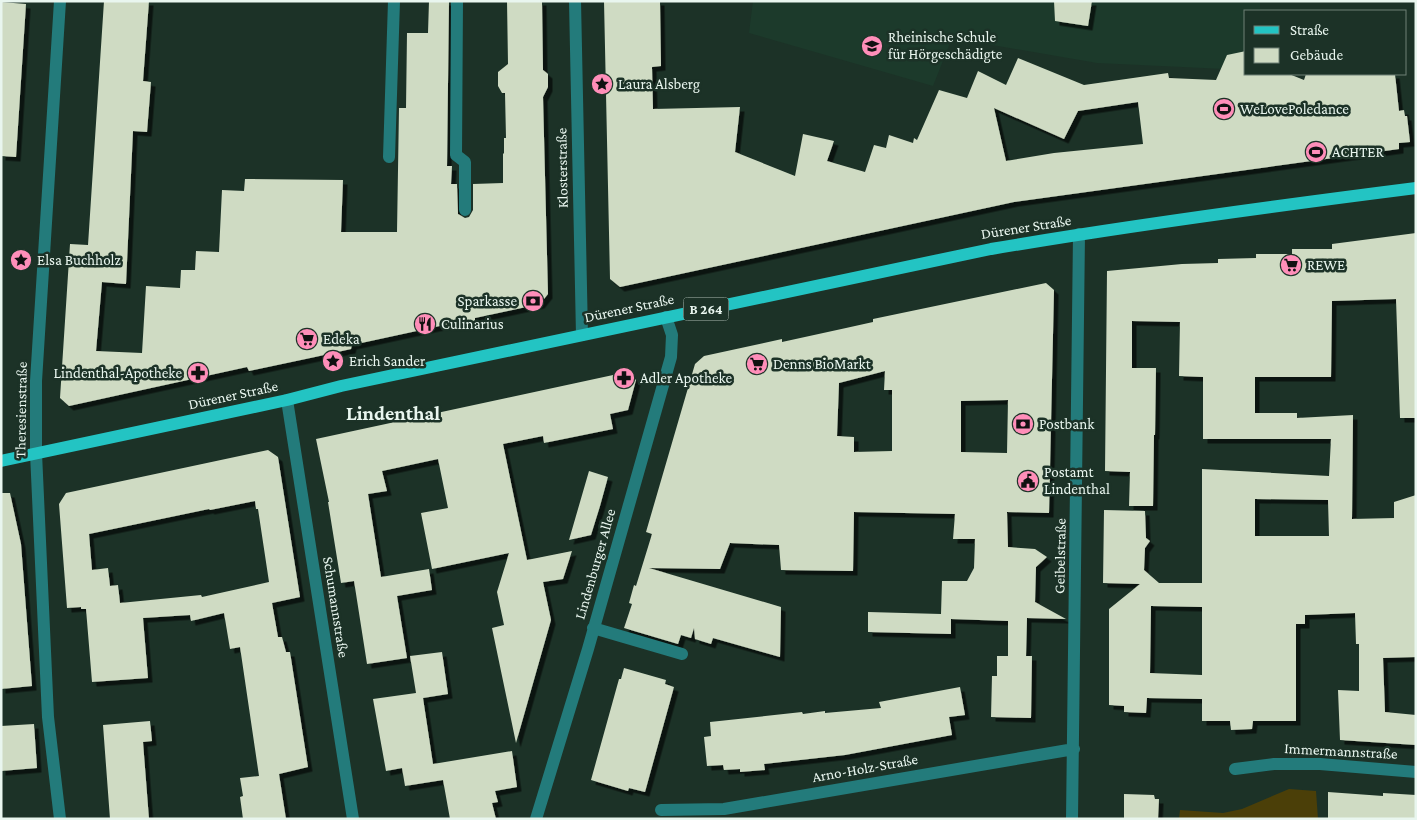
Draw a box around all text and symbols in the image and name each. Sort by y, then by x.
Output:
legend [1244,10,1407,75]
text: Straße [1290,22,1329,38]
place label: Rheinische Schule für Hörgeschädigte [888,29,1003,63]
school or university icon: Rheinische Schule für Hörgeschädigte [860,34,884,58]
text: Gebäude [1290,47,1344,63]
place icon: Laura Alsberg [590,72,614,96]
place label: Laura Alsberg [618,76,700,93]
sports icon: WeLovePoledance [1212,97,1236,121]
place label: WeLovePoledance [1240,101,1349,117]
street label: Klosterstraße [553,127,571,208]
sports icon: ACHTER [1304,140,1328,164]
place label: ACHTER [1332,144,1384,160]
street label: Dürener Straße [980,212,1073,242]
place icon: Elsa Buchholz [9,248,33,272]
place label: Elsa Buchholz [37,252,121,268]
supermarket icon: REWE [1279,253,1303,277]
place label: REWE [1307,257,1345,273]
bank icon: Sparkasse [521,289,545,313]
street label: Dürener Straße [583,291,676,325]
place label: Sparkasse [458,293,517,310]
road number: B 264 [684,298,728,320]
restaurant icon: Culinarius [413,312,437,336]
place label: Culinarius [441,316,504,332]
supermarket icon: Edeka [295,327,319,351]
place label: Edeka [323,331,360,347]
place icon: Erich Sander [321,349,345,373]
supermarket icon: Denns BioMarkt [745,352,769,376]
place label: Erich Sander [349,353,426,369]
place label: Denns BioMarkt [773,356,872,372]
street label: Theresienstraße [12,361,30,458]
pharmacy icon: Lindenthal-Apotheke [186,361,210,385]
place label: Lindenthal-Apotheke [54,365,182,382]
pharmacy icon: Adler Apotheke [612,366,636,390]
place label: Adler Apotheke [640,370,733,387]
street label: Dürener Straße [187,378,280,412]
district label: Lindenthal [346,402,440,424]
bank icon: Postbank [1011,412,1035,436]
place label: Postbank [1039,416,1095,432]
place label: Postamt Lindenthal [1044,464,1110,497]
public building icon: Postamt Lindenthal [1016,469,1040,493]
street label: Lindenburger Allee [572,506,620,621]
street label: Geibelstraße [1051,517,1069,594]
street label: Schumannstraße [320,555,352,659]
street label: Immermannstraße [1284,740,1398,762]
street label: Arno-Holz-Straße [811,751,919,785]

